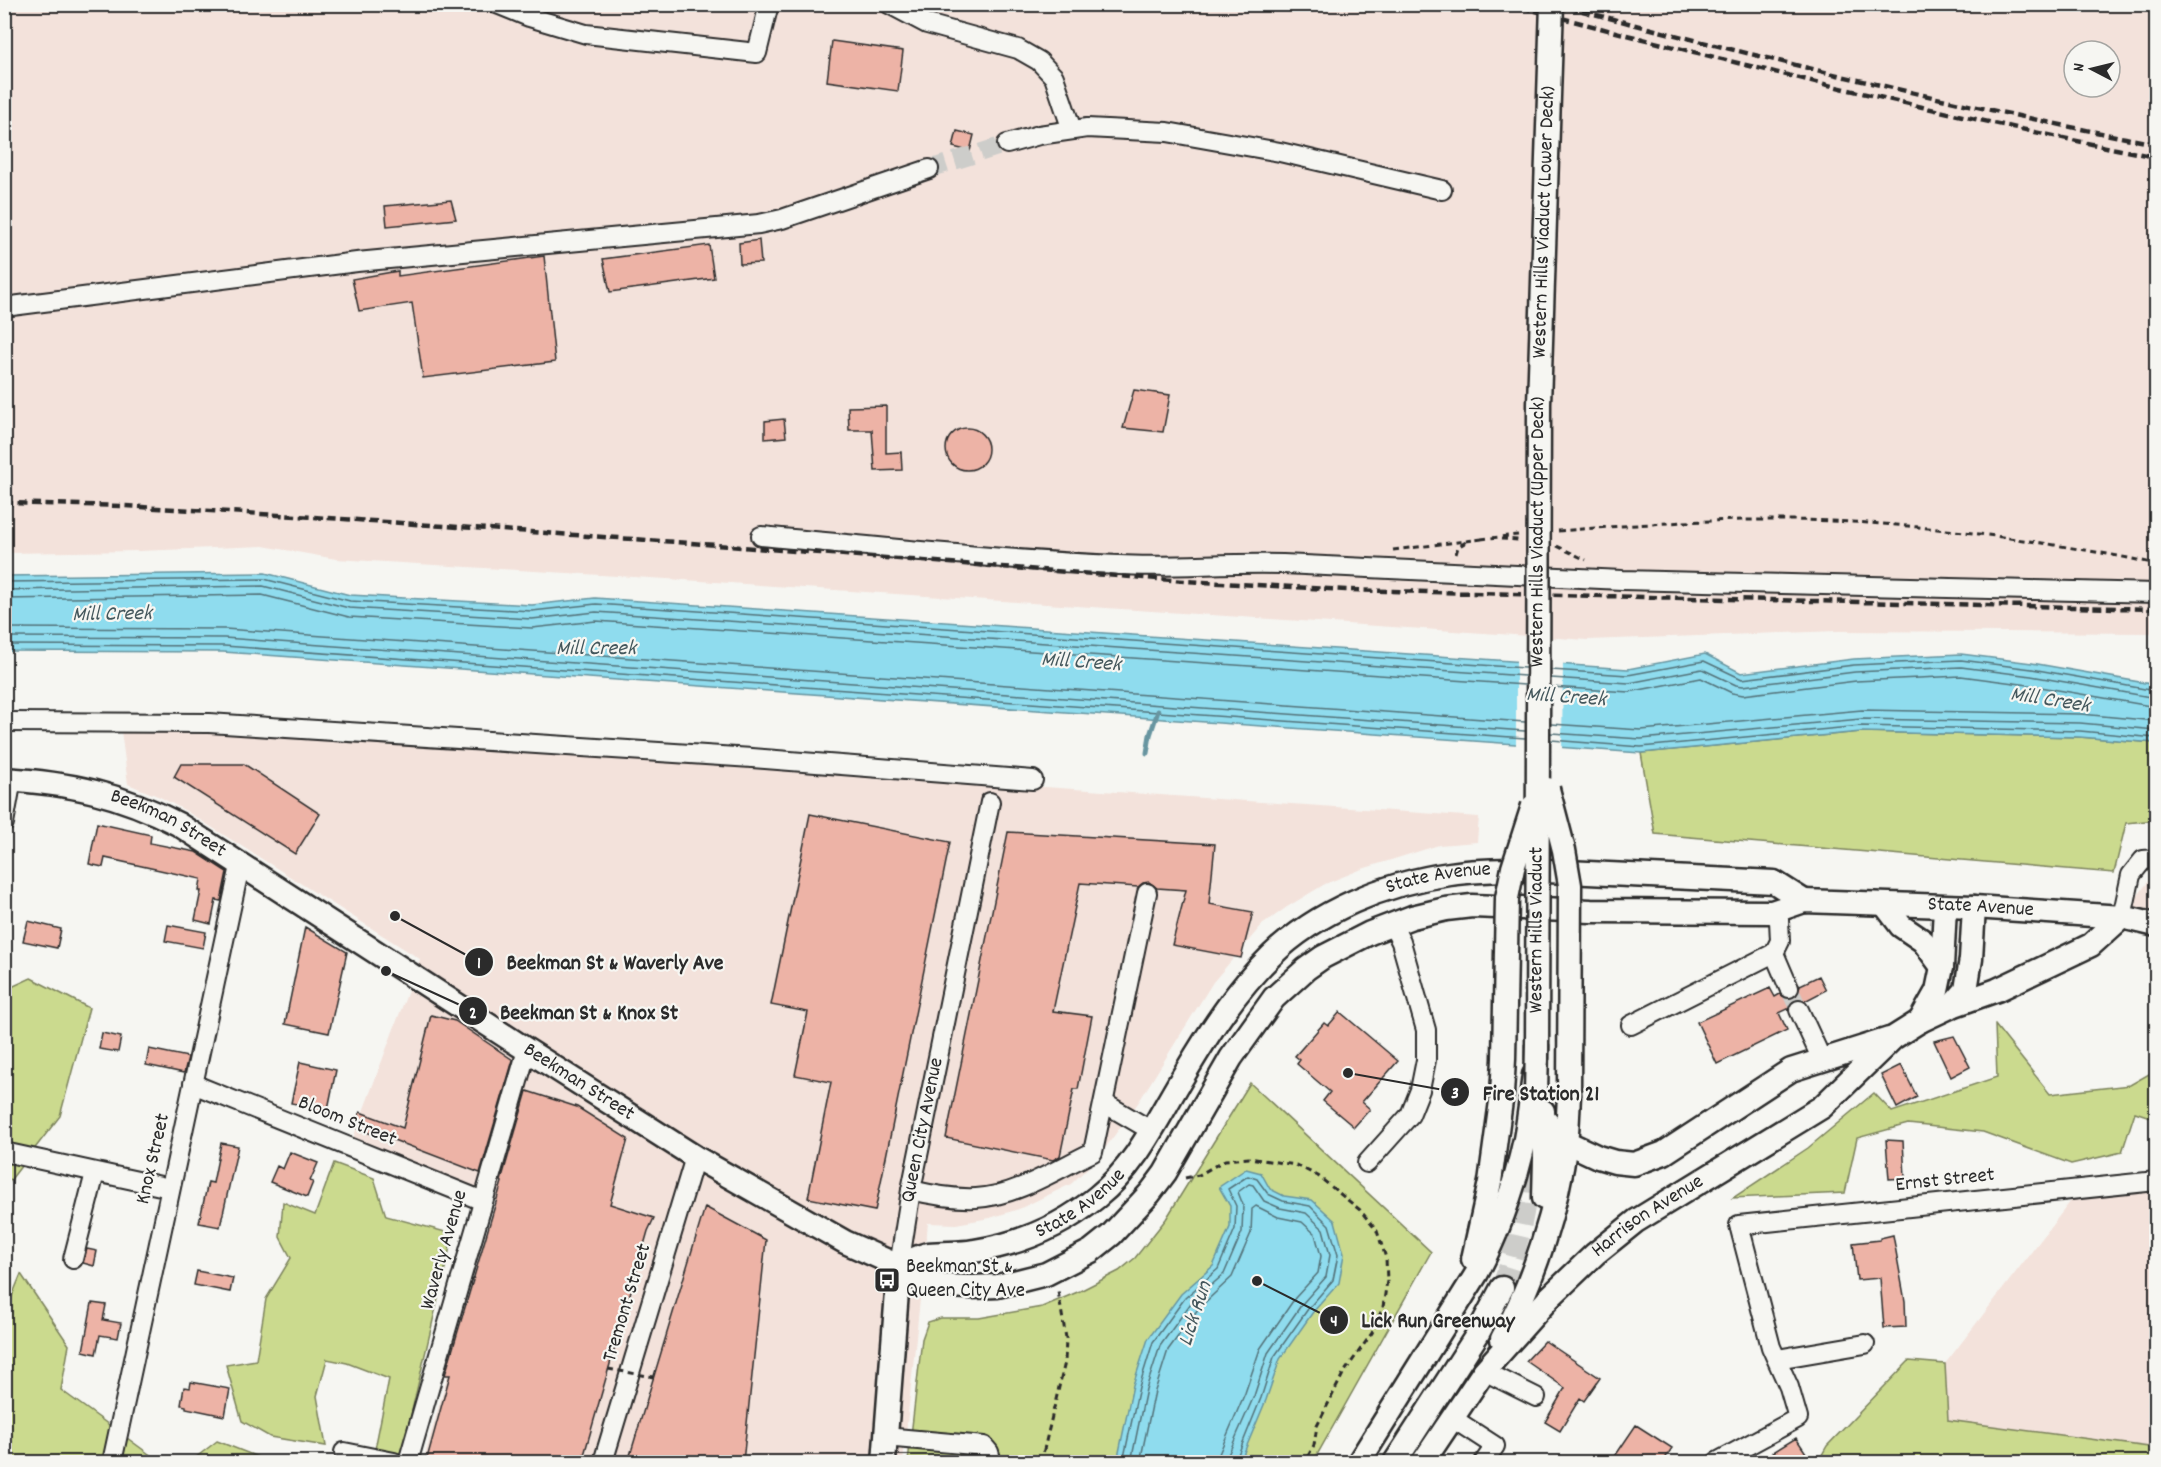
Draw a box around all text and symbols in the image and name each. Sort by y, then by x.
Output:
north arrow [2062,39,2122,99]
text: N [2068,62,2092,73]
street label: Western Hills Viaduct (Lower Deck) [1525,85,1564,359]
street label: Western Hills Viaduct (Upper Deck) [1523,396,1554,667]
water label: Mill Creek [72,599,154,631]
water label: Mill Creek [556,634,638,665]
water label: Mill Creek [1040,645,1124,681]
water label: Mill Creek [2008,679,2094,723]
water label: Mill Creek [1525,680,1609,716]
street label: Beekman Street [106,782,232,866]
street label: Western Hills Viaduct [1522,846,1553,1013]
street label: State Avenue [1382,855,1491,903]
street label: State Avenue [1927,890,2035,926]
callout: Beekman St & Waverly Ave [464,942,735,982]
text: Beekman St & Waverly Ave [506,949,724,980]
text: 1 [477,952,481,977]
callout: Beekman St & Knox St [458,991,690,1031]
text: Beekman St & Knox St [500,999,679,1030]
text: 2 [469,1002,477,1027]
street label: Beekman Street [517,1036,640,1130]
street label: Queen City Avenue [894,1055,953,1205]
callout: Fire Station 21 [1440,1072,1611,1112]
text: Fire Station 21 [1483,1080,1599,1111]
text: 3 [1451,1082,1459,1107]
street label: Bloom Street [293,1089,401,1155]
street label: Knox Street [129,1110,179,1207]
street label: Ernst Street [1894,1161,1996,1201]
street label: State Avenue [1031,1162,1134,1247]
street label: Harrison Avenue [1586,1168,1710,1266]
street label: Waverly Avenue [414,1187,476,1313]
street label: Tremont Street [596,1240,660,1366]
place label: Beekman St & Queen City Ave [906,1253,1025,1307]
bus stop icon: Beekman St & Queen City Ave [872,1265,902,1295]
water label: Lick Run [1171,1277,1221,1350]
callout: Lick Run Greenway [1319,1300,1526,1340]
text: Lick Run Greenway [1361,1307,1516,1338]
text: 4 [1330,1310,1338,1335]

